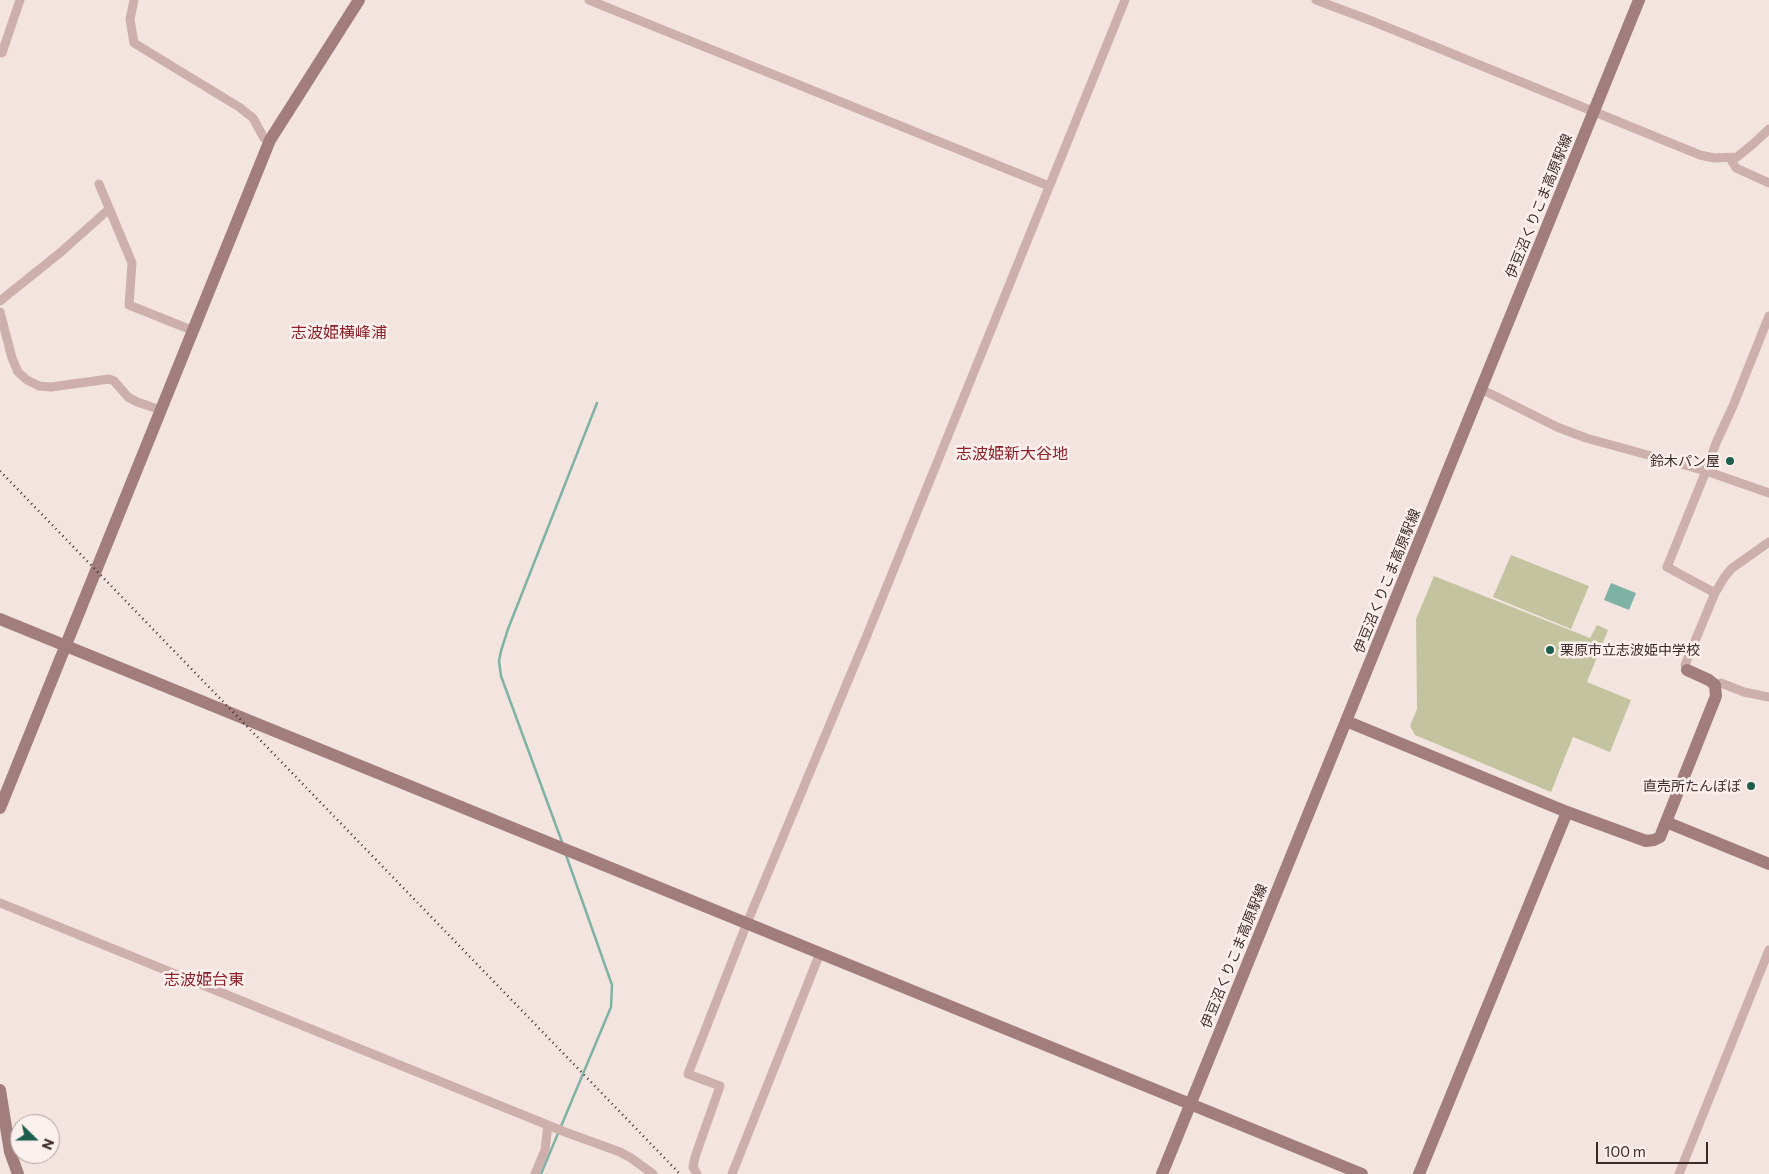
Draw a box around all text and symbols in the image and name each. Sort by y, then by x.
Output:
street label: 伊豆沼くりこま高原駅線 [1502,131,1576,281]
district label: 志波姫横峰浦 [291,323,387,343]
district label: 志波姫新大谷地 [956,444,1068,464]
place label: 鈴木パン屋 [1650,453,1720,469]
marker: 鈴木パン屋 [1724,455,1736,467]
street label: 伊豆沼くりこま高原駅線 [1350,506,1424,656]
place label: 栗原市立志波姫中学校 [1560,642,1700,658]
marker: 栗原市立志波姫中学校 [1544,644,1556,656]
place label: 直売所たんぽぽ [1643,778,1741,794]
marker: 直売所たんぽぽ [1745,780,1757,792]
street label: 伊豆沼くりこま高原駅線 [1197,881,1271,1031]
district label: 志波姫台東 [164,970,244,990]
north arrow [10,1114,60,1164]
scale bar [1599,1132,1712,1164]
text: N [39,1136,58,1152]
text: 100 m [1604,1142,1646,1160]

